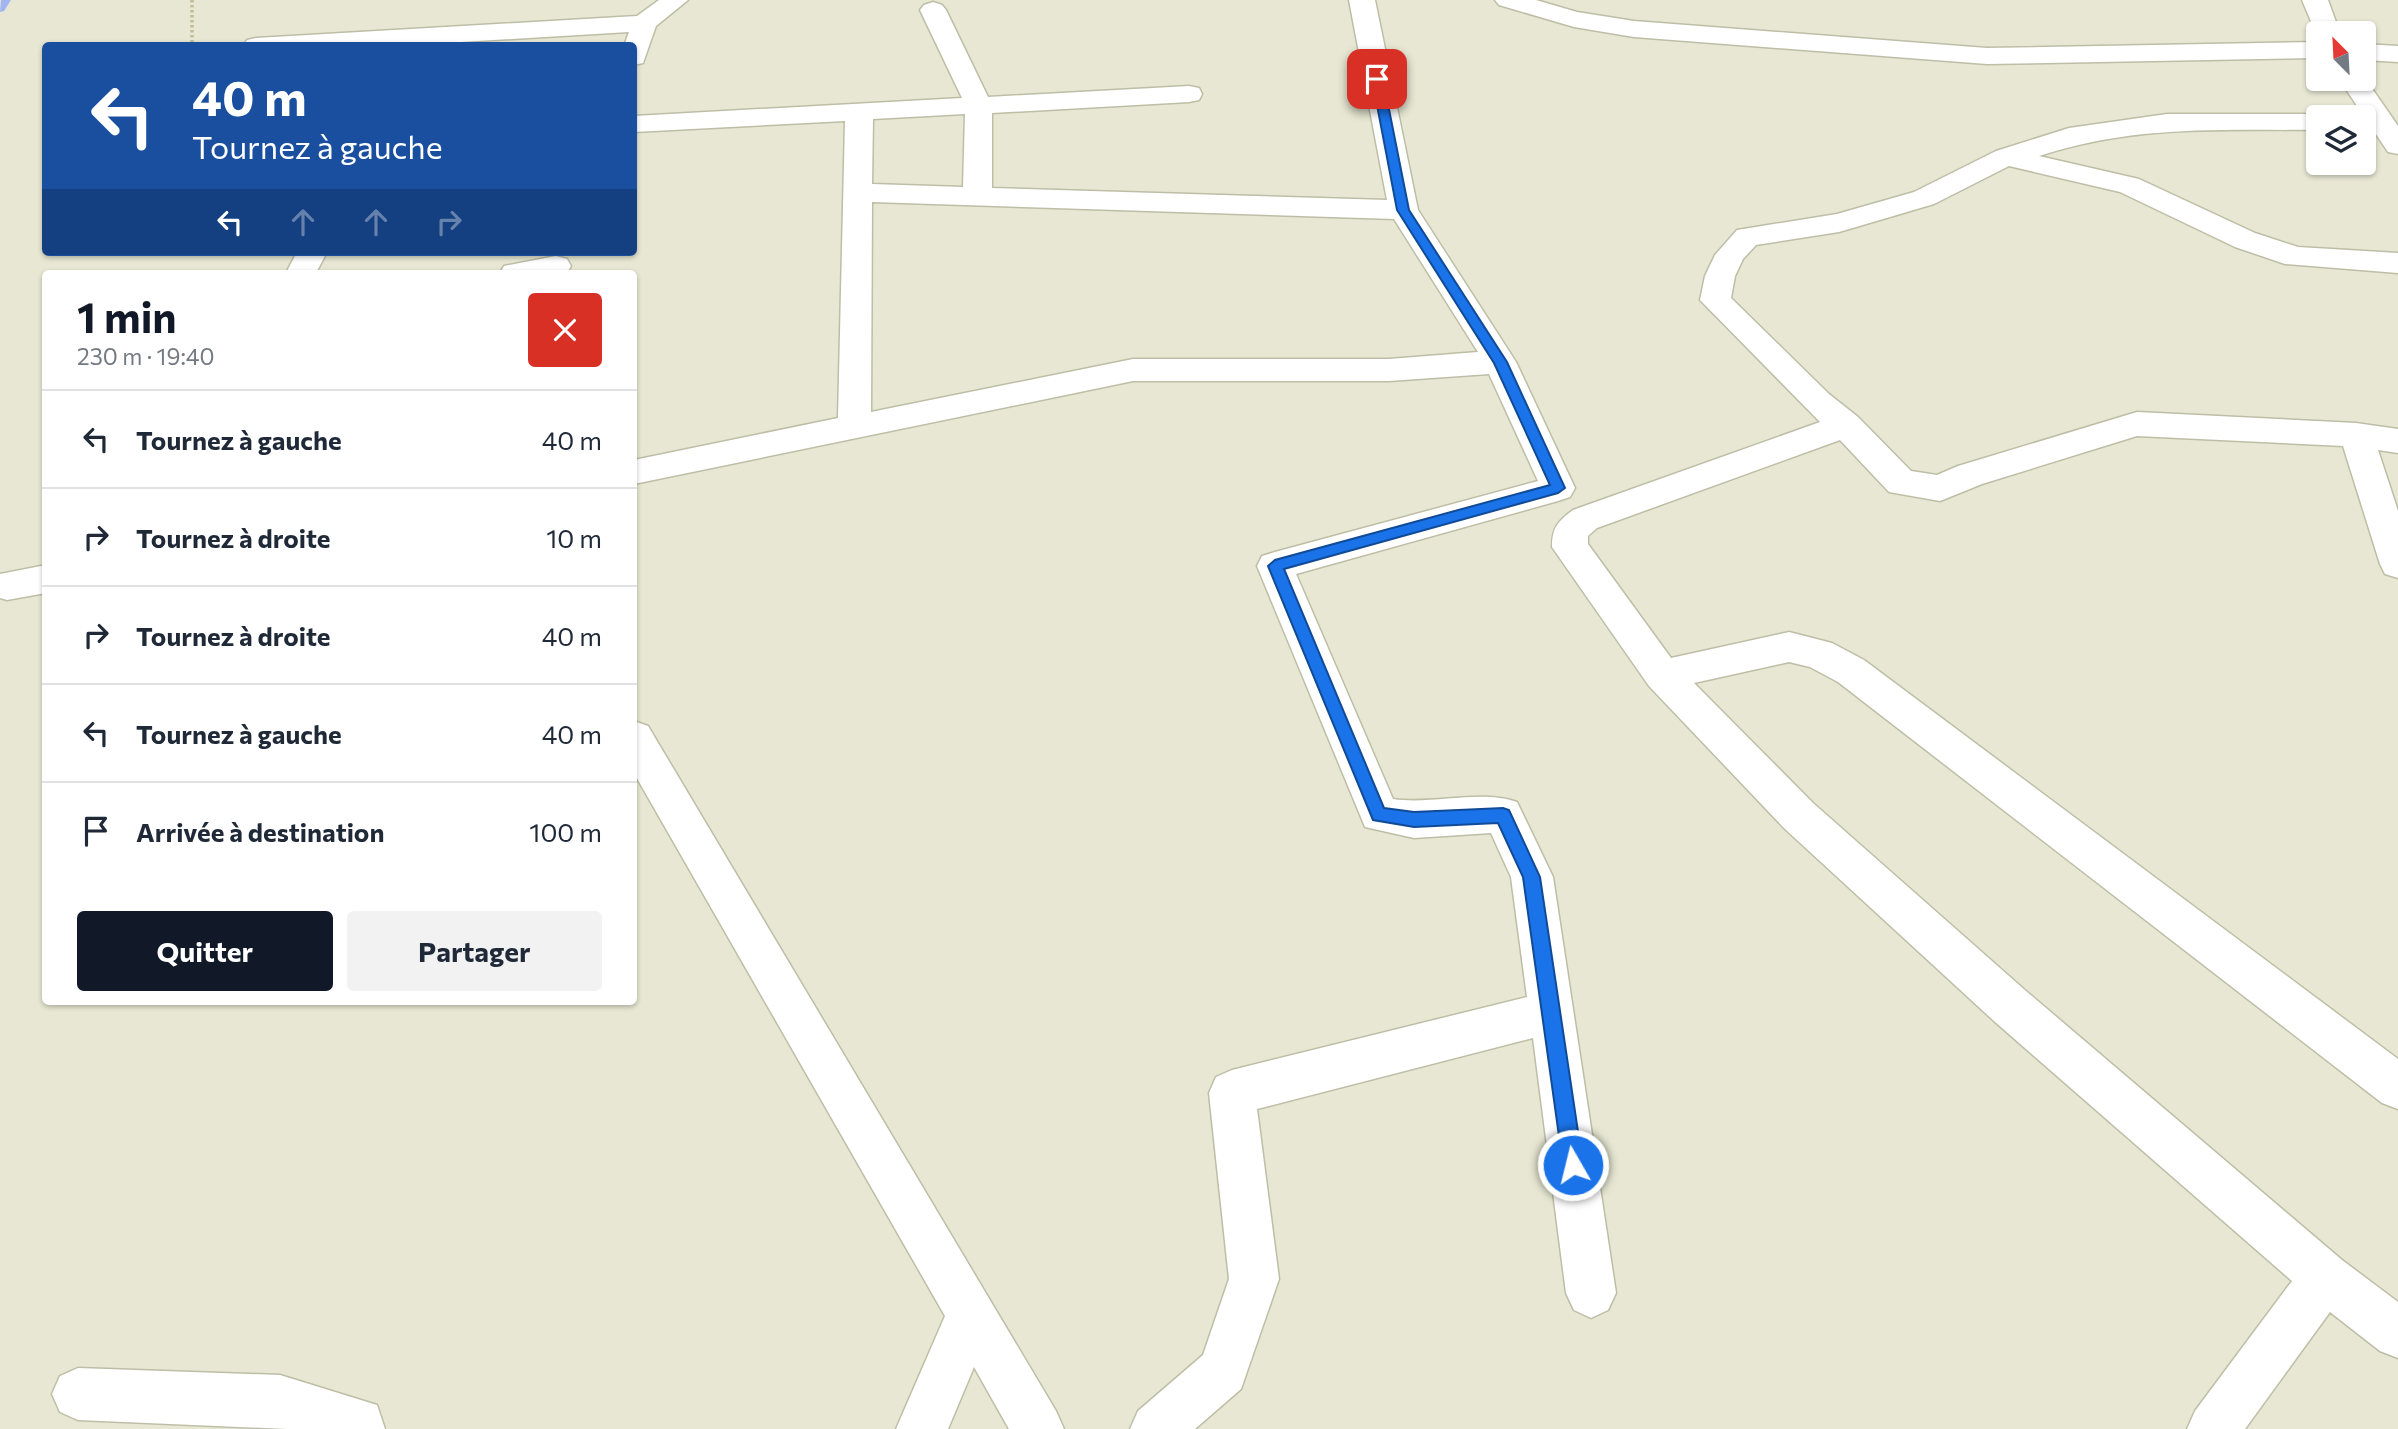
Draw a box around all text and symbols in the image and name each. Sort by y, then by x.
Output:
north arrow [2306,21,2376,91]
map controls [2306,21,2376,175]
pin [1347,49,1407,109]
icon: arrive [1358,60,1396,98]
text: 40 m [192,66,307,126]
icon: left [77,70,168,161]
button: layers [2306,105,2376,175]
text: Tournez à gauche [192,126,443,166]
icon: left [211,203,249,241]
icon: ahead [284,203,322,241]
icon: ahead [357,203,395,241]
icon: right [430,203,468,241]
text: 1 min [77,290,177,342]
button: close [528,293,602,367]
text: 230 m · 19:40 [77,342,215,370]
icon: left [77,420,115,458]
text: Tournez à gauche [136,424,342,455]
text: 40 m [542,424,602,455]
icon: right [77,518,115,556]
text: Tournez à droite [136,522,331,553]
text: 10 m [546,522,602,553]
icon: right [77,616,115,654]
text: Tournez à droite [136,620,331,651]
text: 40 m [542,620,602,651]
icon: left [77,714,115,752]
text: Tournez à gauche [136,718,342,749]
text: 40 m [542,718,602,749]
icon: arrive [77,812,115,850]
text: Arrivée à destination [136,816,384,847]
text: 100 m [529,816,602,847]
button: Quitter [77,911,333,991]
button: Partager [347,911,602,991]
position arrow [1536,1128,1610,1202]

